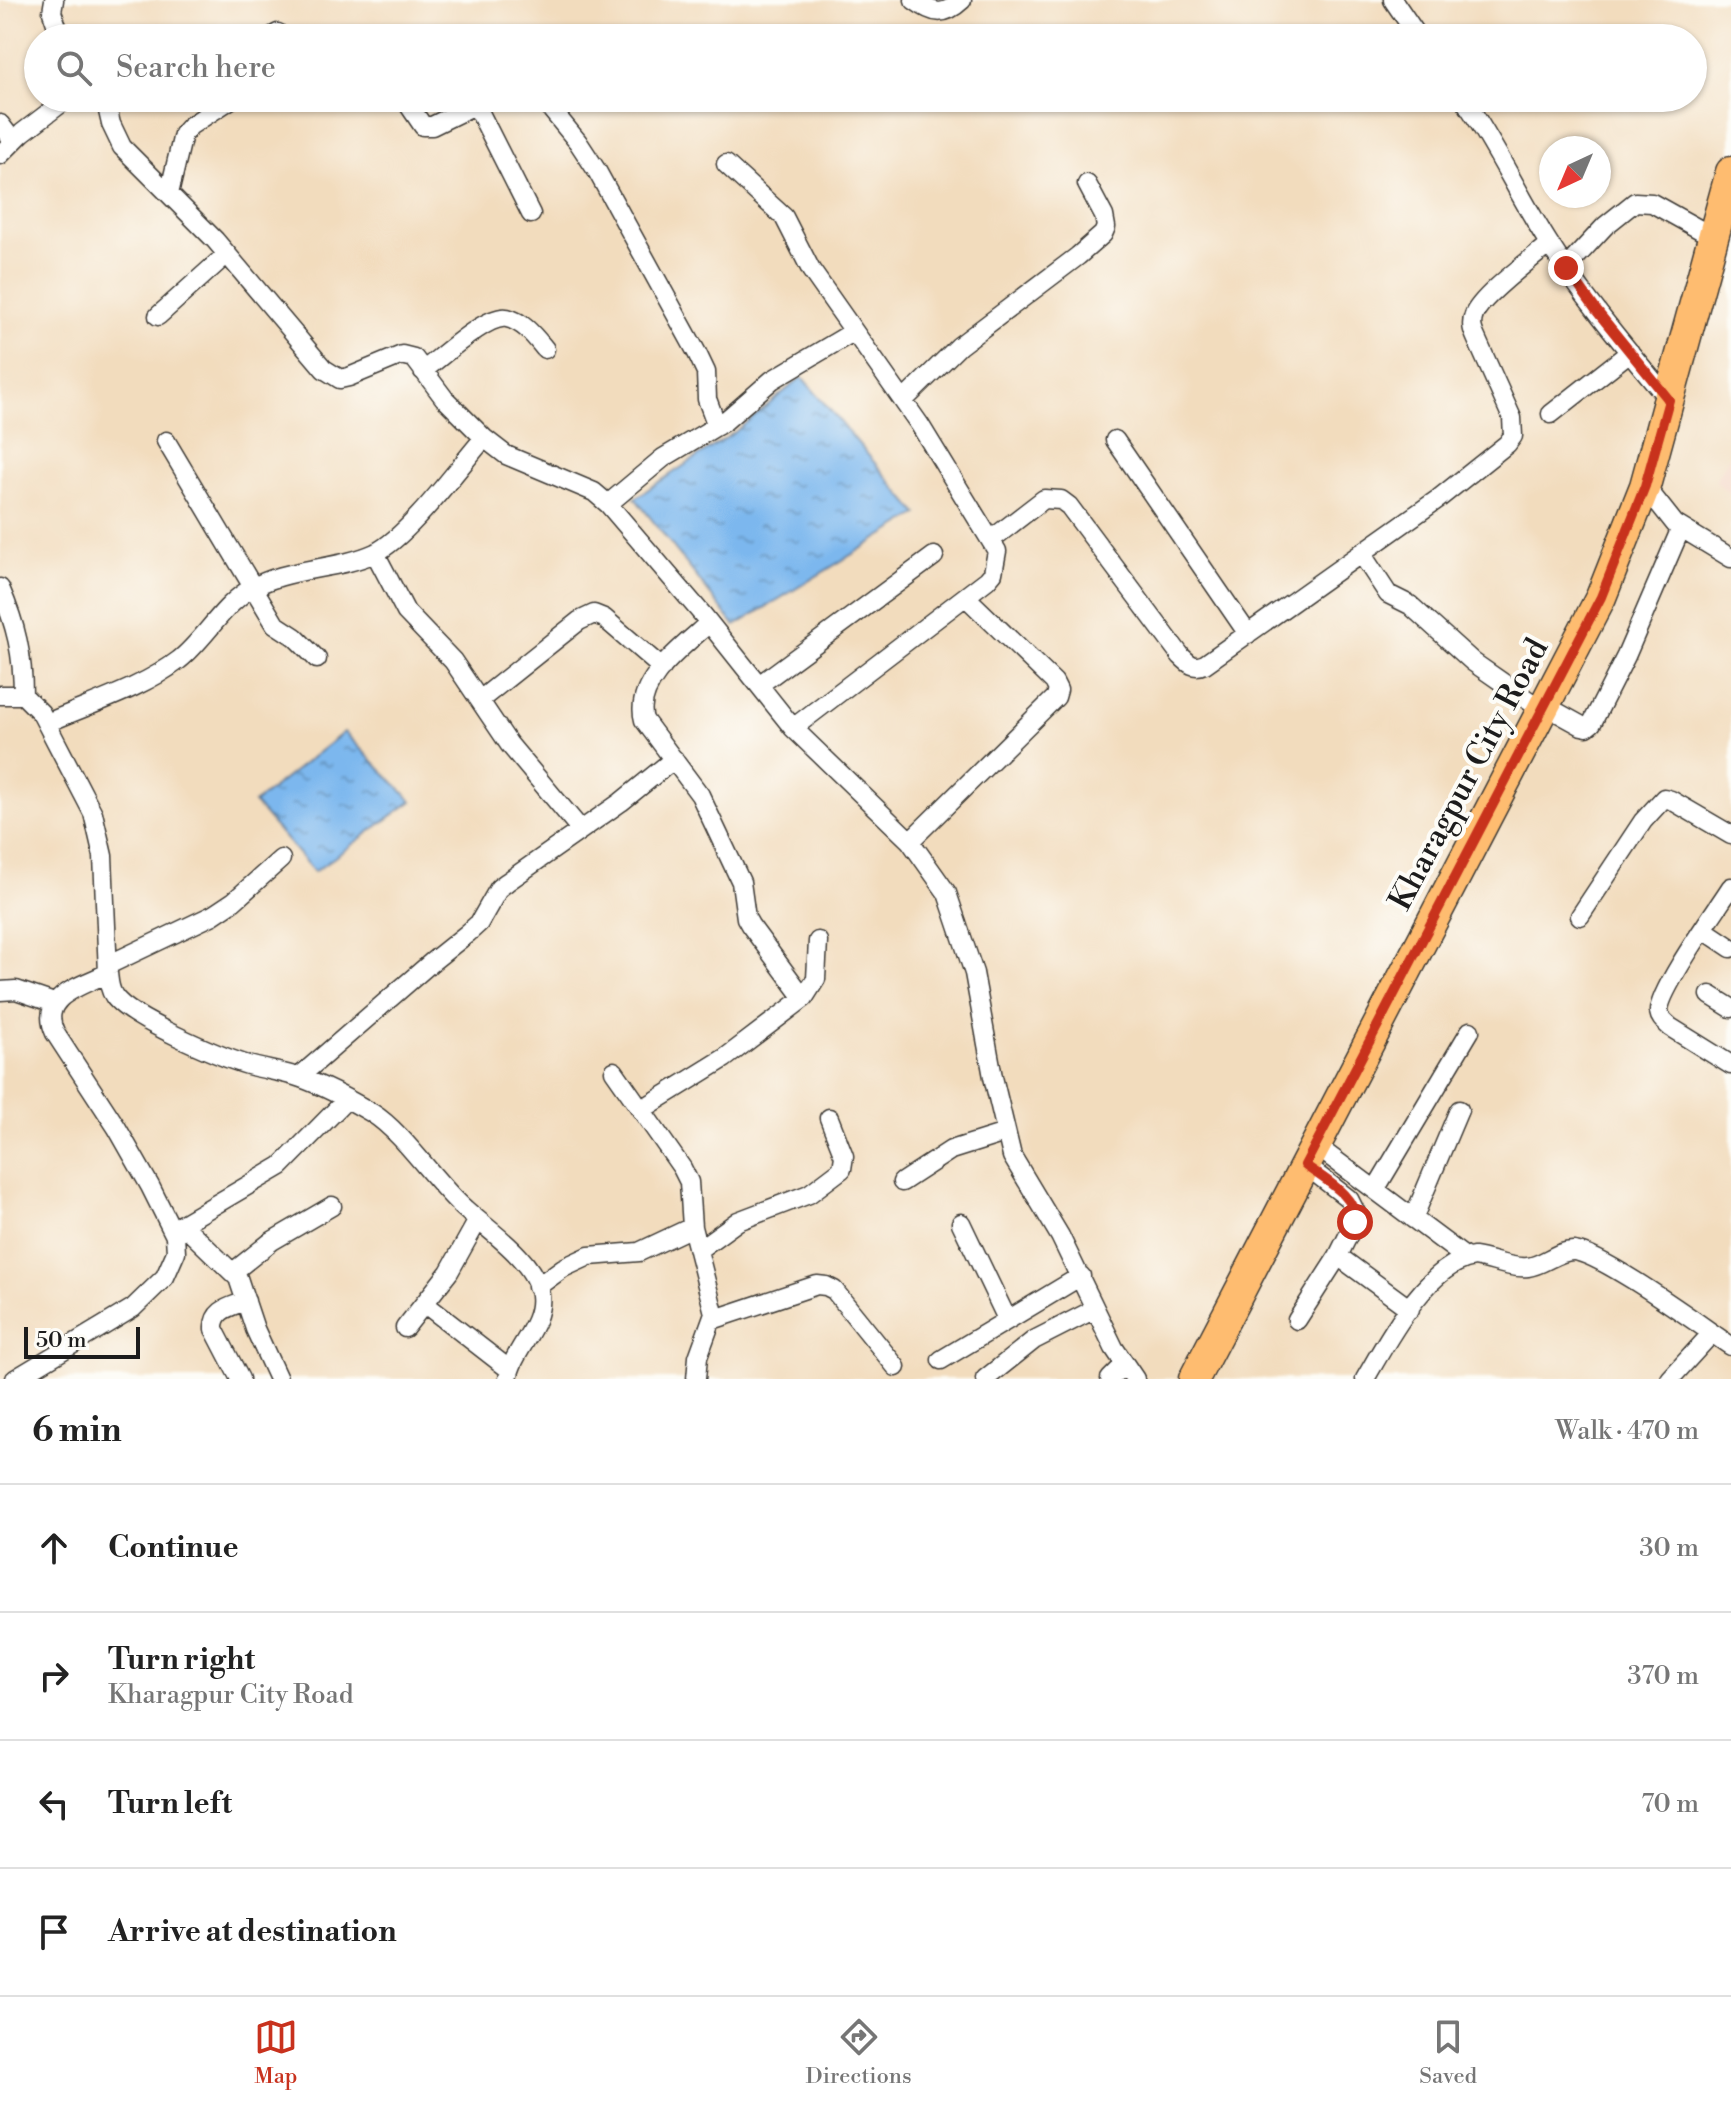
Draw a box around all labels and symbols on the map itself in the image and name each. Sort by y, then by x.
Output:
north arrow [1539,136,1611,208]
route end [1548,250,1584,286]
street label: Kharagpur City Road [1380,632,1557,917]
route start [1337,1204,1373,1240]
scale bar [24,1323,140,1359]

